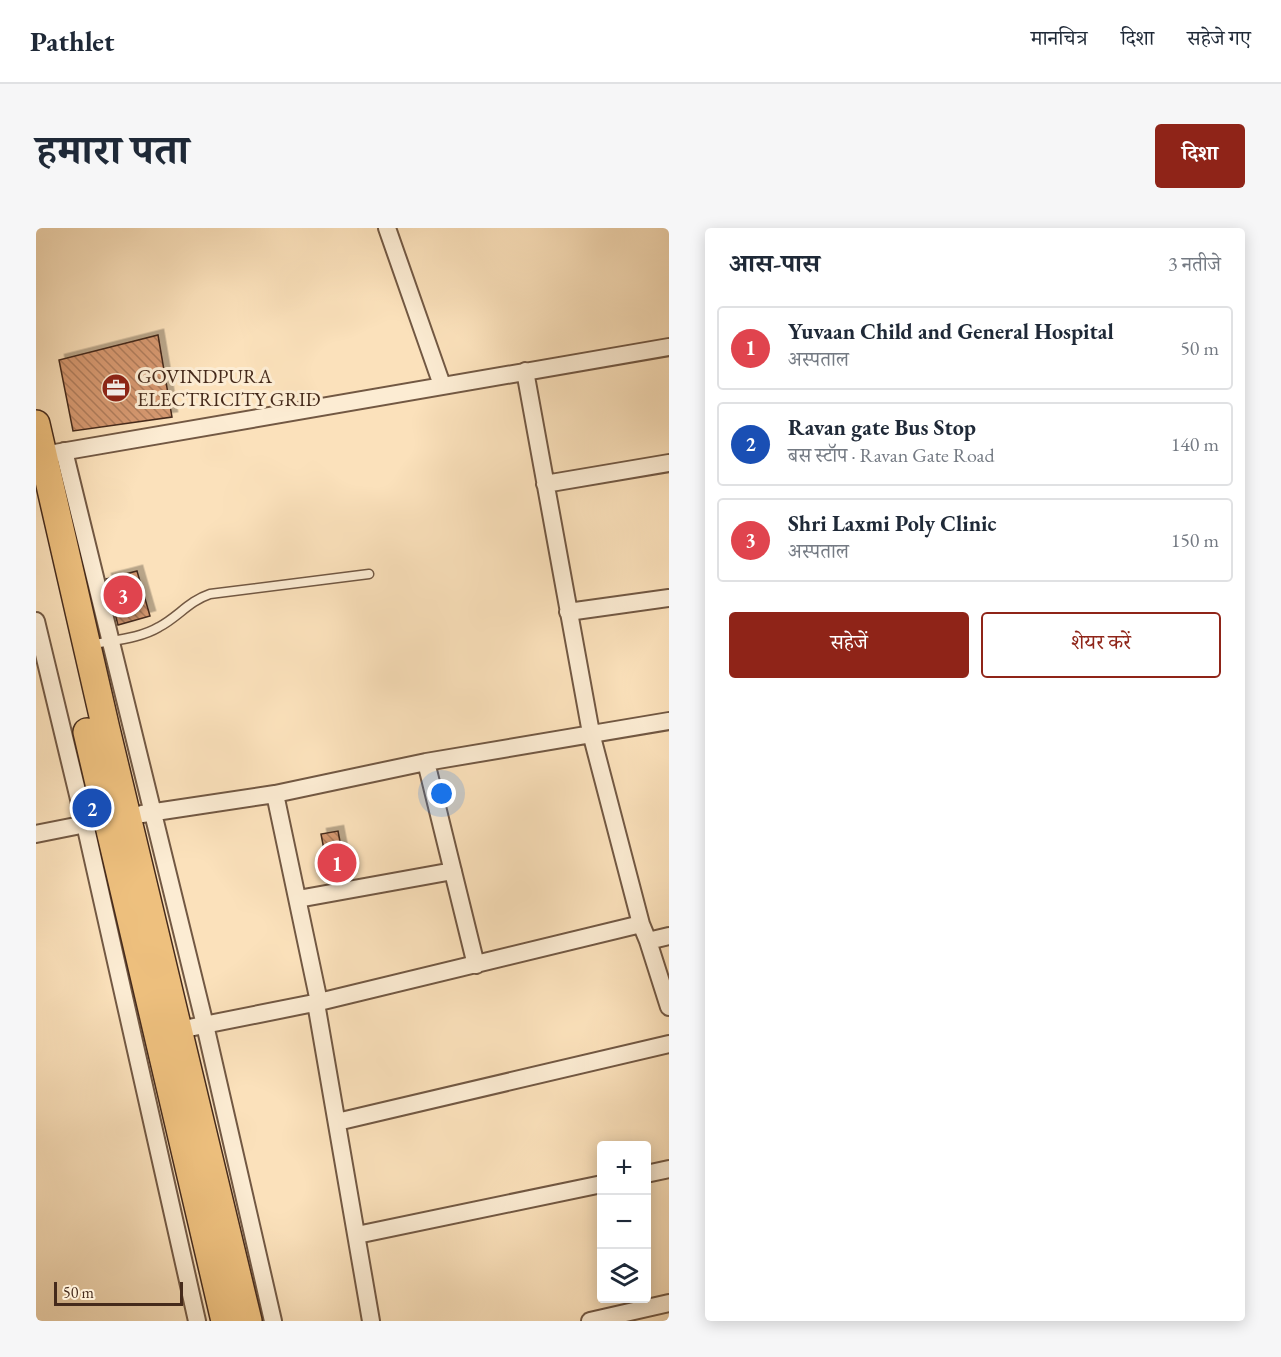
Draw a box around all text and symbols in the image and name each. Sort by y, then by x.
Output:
text: Pathlet [30,23,114,59]
text: मानचित्र [1031,24,1088,51]
text: दिशा [1121,24,1154,51]
text: सहेजे गए [1187,24,1251,51]
text: हमारा पता [36,122,189,177]
button: दिशा [1155,124,1245,188]
text: आस-पास [729,246,820,280]
text: 3 नतीजे [1168,251,1221,277]
text: Yuvaan Child and General Hospital [788,317,1114,346]
text: 1 [745,335,756,361]
text: 50 m [1180,335,1219,361]
text: अस्पताल [788,346,849,372]
place label: GOVINDPURA ELECTRICITY GRID [137,363,321,412]
office icon: GOVINDPURA ELECTRICITY GRID [100,372,132,404]
text: Ravan gate Bus Stop [788,413,976,442]
text: 2 [745,431,756,457]
text: 140 m [1171,431,1219,457]
text: बस स्टॉप · Ravan Gate Road [788,442,995,468]
text: Shri Laxmi Poly Clinic [788,509,997,538]
text: 3 [745,527,756,553]
text: 150 m [1171,527,1219,553]
text: अस्पताल [788,538,849,564]
pin: 3 [104,572,142,617]
button: सहेजें [729,612,969,678]
button: शेयर करें [981,612,1221,678]
your location [427,779,456,808]
pin: 2 [72,786,112,830]
pin: 1 [318,840,356,886]
map controls [597,1141,651,1303]
button: + [597,1141,651,1195]
button: − [597,1195,651,1249]
button: layers [597,1249,651,1303]
scale bar [54,1279,183,1306]
text: 50 m [63,1282,94,1303]

